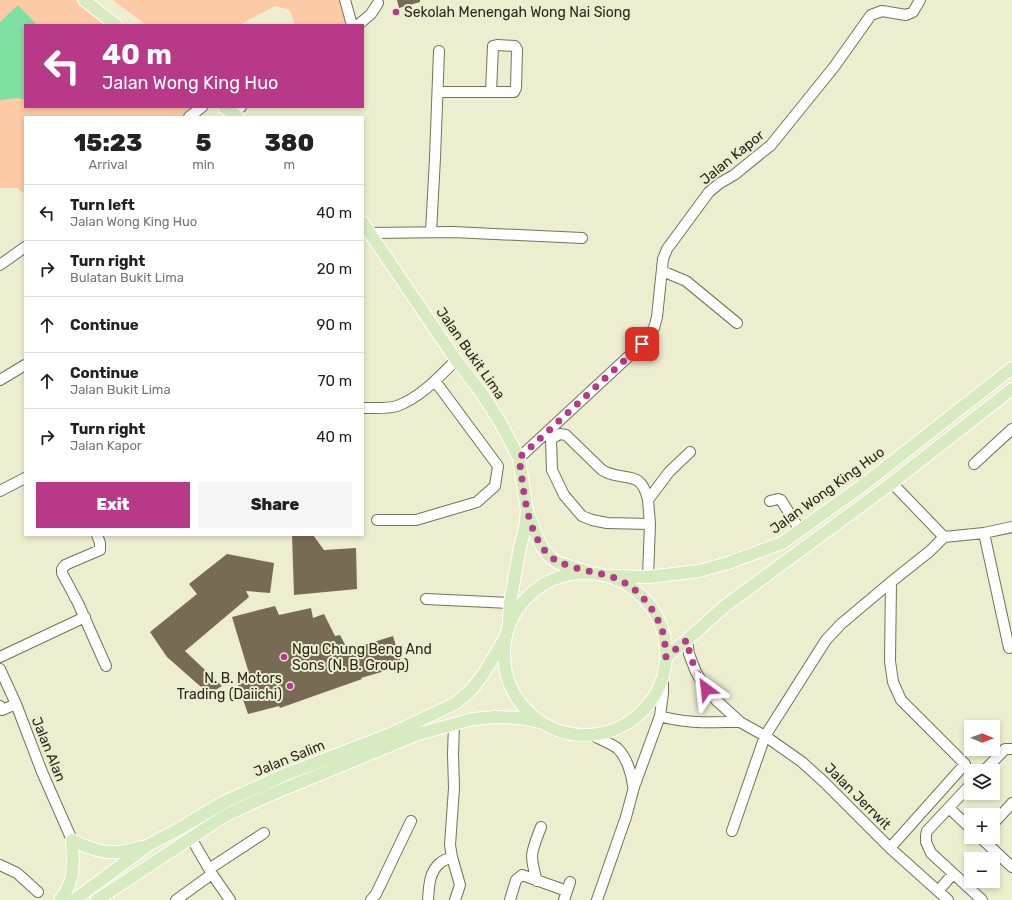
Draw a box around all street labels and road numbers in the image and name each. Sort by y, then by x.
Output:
street label: Jalan Kapor [697,126,768,188]
street label: Jalan Bukit Lima [433,304,509,403]
street label: Jalan Wong King Huo [767,443,888,538]
street label: Jalan Alan [28,714,69,784]
street label: Jalan Salim [251,736,327,780]
street label: Jalan Jerrwit [821,760,895,834]

